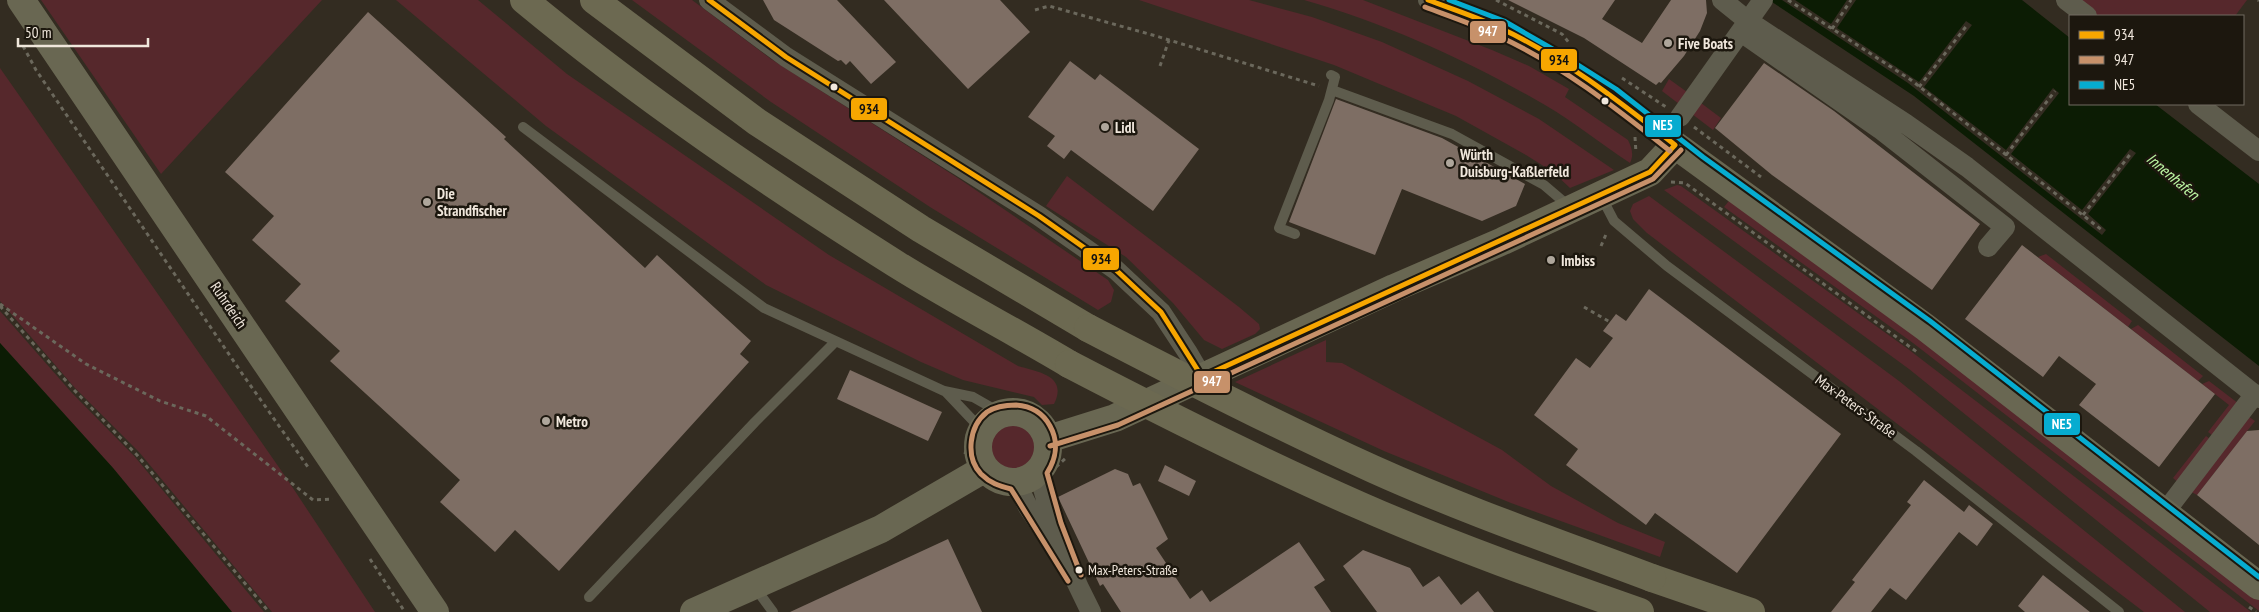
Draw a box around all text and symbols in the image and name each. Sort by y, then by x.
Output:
scale bar [18,15,148,47]
legend [2069,15,2244,105]
line badge: 947 [1469,20,1507,44]
text: 947 [1478,22,1498,40]
text: 50 m [25,23,51,42]
text: 934 [2114,25,2135,44]
place label: Five Boats [1678,34,1733,53]
marker: Five Boats [1662,37,1674,49]
line badge: 934 [1540,48,1578,72]
text: 947 [2114,50,2134,69]
text: 934 [1549,51,1569,69]
text: NE5 [2114,75,2135,94]
unlabelled marker [829,82,839,92]
unlabelled marker [1600,96,1610,106]
line badge: 934 [850,97,888,121]
text: 934 [859,100,879,118]
line badge: NE5 [1644,114,1682,138]
text: NE5 [1653,116,1673,134]
place label: Lidl [1115,118,1135,137]
marker: Lidl [1099,121,1111,133]
place label: Würth Duisburg-Kaßlerfeld [1459,145,1570,181]
water label: Innenhafen [2143,148,2204,204]
marker: Würth Duisburg-Kaßlerfeld [1444,157,1456,169]
place label: Die Strandfischer [437,184,508,220]
marker: Die Strandfischer [421,196,433,208]
line badge: 934 [1082,247,1120,271]
text: 934 [1091,250,1111,268]
place label: Imbiss [1561,251,1595,270]
marker: Imbiss [1545,254,1557,266]
street label: Ruhrdeich [206,278,252,332]
line badge: 947 [1193,370,1231,394]
street label: Max-Peters-Straße [1812,370,1900,442]
text: 947 [1202,372,1222,390]
place label: Metro [556,412,588,431]
line badge: NE5 [2043,412,2081,436]
marker: Metro [540,415,552,427]
text: NE5 [2052,415,2072,433]
place label: Max-Peters-Straße [1088,561,1178,579]
marker: Max-Peters-Straße [1074,565,1084,575]

